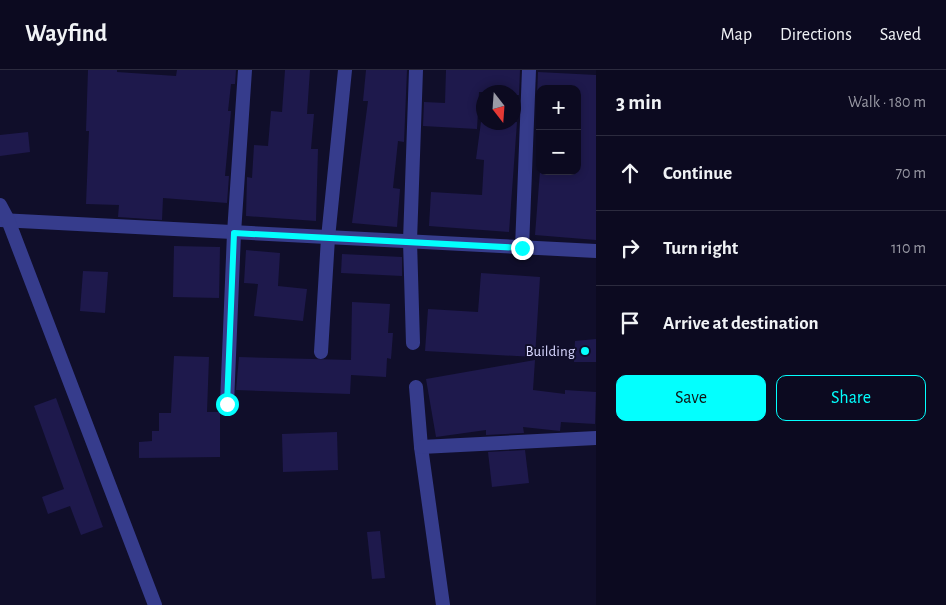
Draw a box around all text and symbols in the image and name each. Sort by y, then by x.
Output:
text: Wayfind [25,22,107,46]
text: Map [721,26,752,44]
text: Directions [780,26,852,44]
text: Saved [880,26,921,44]
north arrow [476,85,521,130]
map controls [536,85,581,175]
button: + [536,85,581,130]
text: 3 min [616,92,662,113]
text: Walk · 180 m [848,94,926,110]
button: − [536,130,581,175]
icon: ahead [616,159,644,187]
text: Continue [663,164,732,183]
text: 70 m [895,165,926,181]
icon: right [616,234,644,262]
route end [511,237,534,260]
text: Turn right [663,239,738,258]
text: 110 m [891,240,926,256]
icon: arrive [616,309,644,337]
text: Arrive at destination [663,314,819,333]
place label: Building [526,344,576,359]
marker: Building [579,345,591,357]
button: Save [616,375,766,421]
button: Share [776,375,926,421]
route start [216,393,239,416]

